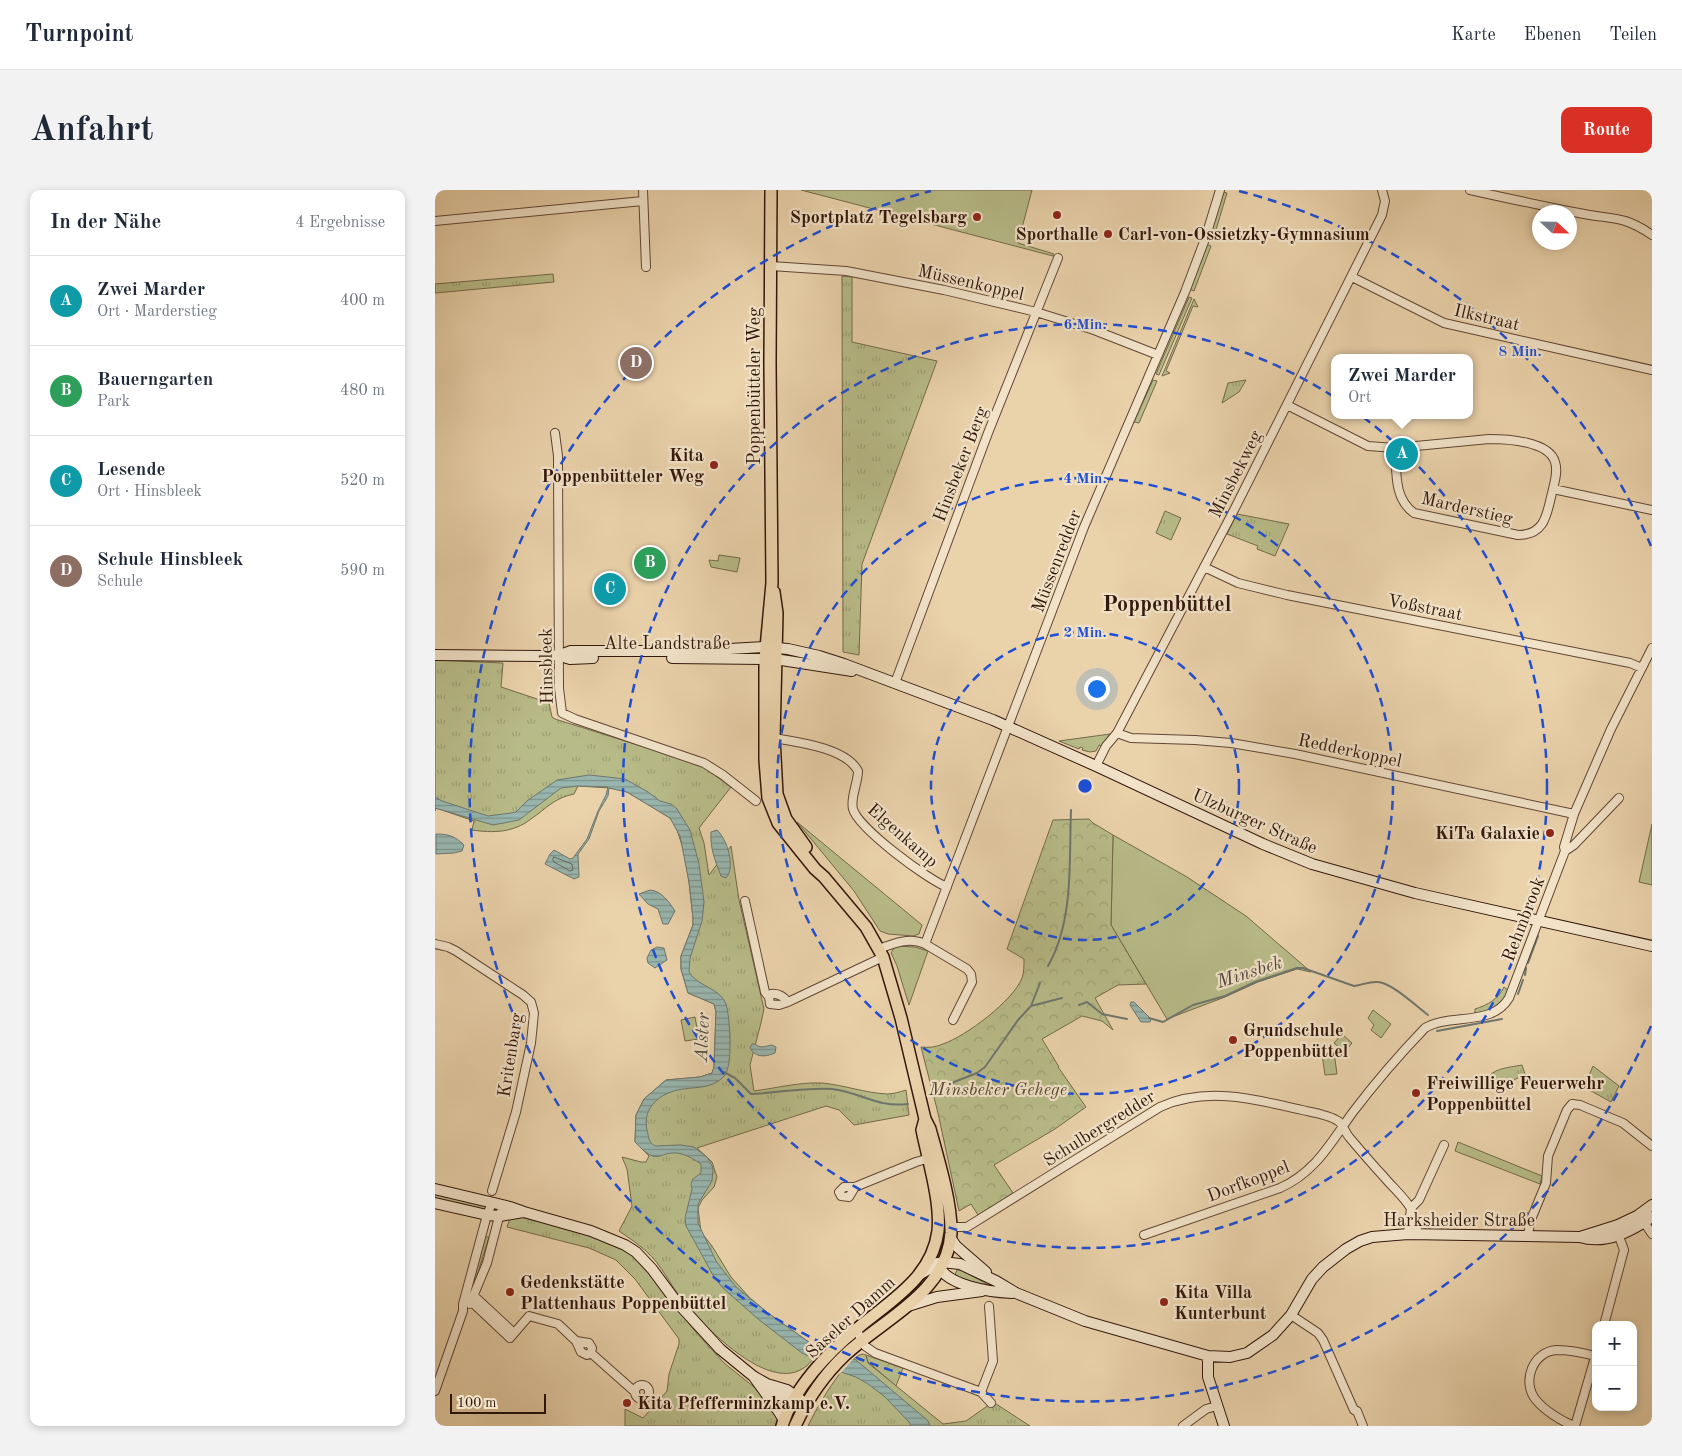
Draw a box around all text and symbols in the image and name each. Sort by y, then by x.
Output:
text: Turnpoint [25,23,133,47]
text: Karte [1451,26,1496,44]
text: Ebenen [1524,26,1581,44]
text: Teilen [1609,26,1657,44]
button: Route [1561,107,1652,153]
text: Anfahrt [30,113,153,148]
north arrow [1532,205,1577,250]
place label: Sportplatz Tegelsbarg [790,209,967,227]
marker: Sporthalle [1051,209,1063,221]
marker: Sportplatz Tegelsbarg [971,211,983,223]
text: In der Nähe [50,212,161,233]
text: 4 Ergebnisse [295,215,385,231]
place label: Sporthalle [1015,226,1099,244]
place label: Carl-von-Ossietzky-Gymnasium [1118,226,1370,244]
marker: Carl-von-Ossietzky-Gymnasium [1102,228,1114,240]
street label: Müssenkoppel [916,262,1026,304]
text: Zwei Marder [97,281,205,300]
text: A [60,293,72,309]
text: 400 m [340,293,385,309]
street label: Ilkstraat [1452,302,1521,334]
text: Ort · Marderstieg [97,304,217,320]
street label: Poppenbütteler Weg [746,307,764,465]
text: 6 Min. [1063,318,1107,333]
pin: D [620,344,652,382]
text: 8 Min. [1498,345,1542,360]
popup [1331,354,1473,419]
text: Zwei Marder [1348,367,1456,386]
text: Bauerngarten [97,371,213,390]
text: B [60,383,72,399]
text: 480 m [340,383,385,399]
text: Ort [1348,390,1371,406]
text: Park [97,394,130,410]
street label: Hinsbeker Berg [931,404,991,525]
street label: Minsbekweg [1206,428,1266,521]
pin: A [1386,435,1418,473]
place label: Kita Poppenbütteler Weg [541,447,704,486]
marker: Kita Poppenbütteler Weg [708,459,720,471]
text: Lesende [97,461,166,480]
text: 4 Min. [1063,472,1107,487]
text: C [61,473,71,489]
text: 520 m [340,473,385,489]
text: Ort · Hinsbleek [97,484,202,500]
street label: Marderstieg [1419,490,1515,528]
street label: Müssenredder [1029,507,1085,615]
pin: B [634,544,666,582]
text: Schule Hinsbleek [97,551,243,570]
text: D [60,563,72,579]
text: 590 m [340,563,385,579]
pin: C [594,570,626,608]
text: Schule [97,574,143,590]
street label: Voßstraat [1386,592,1464,624]
district label: Poppenbüttel [1103,594,1232,616]
text: 2 Min. [1063,626,1107,641]
street label: Hinsbleek [537,628,557,704]
street label: Alte Landstraße [604,635,730,653]
your location [1084,676,1110,702]
street label: Redderkoppel [1296,731,1403,771]
centre of rings [1076,777,1094,795]
street label: Ulzburger Straße [1189,786,1320,858]
street label: Elgenkamp [864,800,941,871]
place label: KiTa Galaxie [1435,825,1540,843]
marker: KiTa Galaxie [1544,827,1556,839]
street label: Rehmbrook [1500,875,1548,964]
water label: Minsbek [1213,954,1285,993]
street label: Kritenbarg [495,1011,527,1099]
water label: Alster [693,1011,714,1063]
place label: Grundschule Poppenbüttel [1243,1022,1349,1061]
marker: Grundschule Poppenbüttel [1227,1034,1239,1046]
place label: Freiwillige Feuerwehr Poppenbüttel [1426,1075,1604,1114]
park label: Minsbeker Gehege [928,1081,1067,1099]
street label: Schulbergredder [1040,1087,1159,1170]
marker: Freiwillige Feuerwehr Poppenbüttel [1410,1087,1422,1099]
street label: Dorfkoppel [1205,1158,1292,1206]
street label: Harksheider Straße [1383,1212,1535,1230]
street label: Saseler Damm [803,1273,899,1362]
place label: Gedenkstätte Plattenhaus Poppenbüttel [520,1274,727,1313]
place label: Kita Villa Kunterbunt [1174,1284,1267,1323]
marker: Gedenkstätte Plattenhaus Poppenbüttel [504,1286,516,1298]
marker: Kita Villa Kunterbunt [1158,1296,1170,1308]
map controls [1592,1321,1637,1411]
button: + [1592,1321,1637,1366]
button: − [1592,1366,1637,1411]
scale bar [450,1391,546,1414]
place label: Kita Pfefferminzkamp e.V. [637,1395,850,1413]
text: 100 m [457,1396,496,1410]
marker: Kita Pfefferminzkamp e.V. [621,1397,633,1409]

